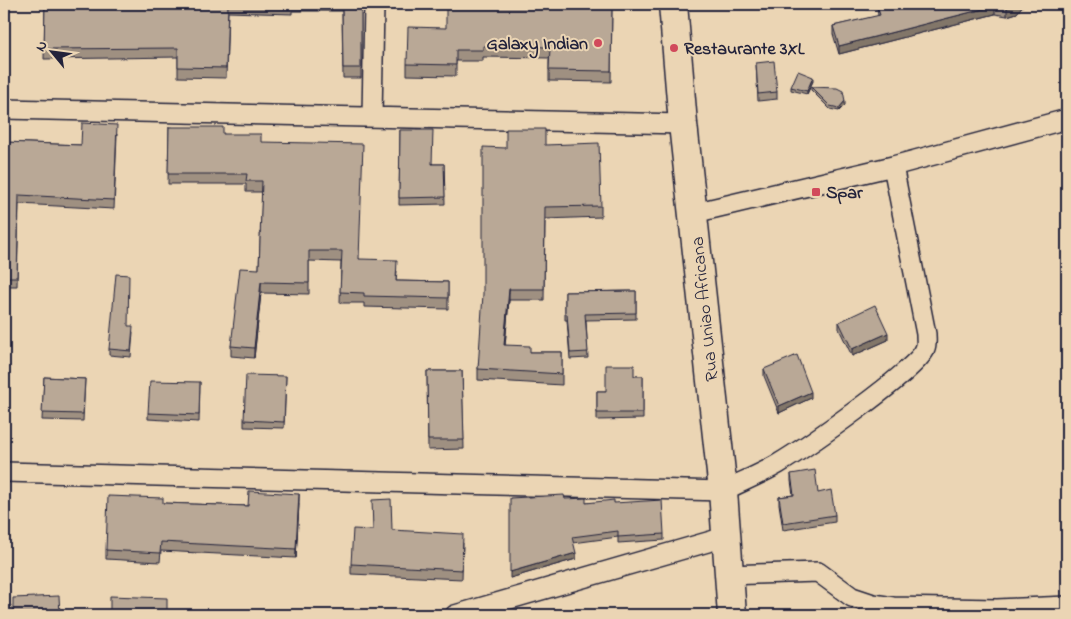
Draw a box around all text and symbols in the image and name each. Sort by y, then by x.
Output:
north arrow [28,28,78,78]
place label: Galaxy Indian [487,32,588,59]
text: N [30,37,53,56]
marker: Galaxy Indian [592,37,604,49]
place label: Restaurante 3XL [684,37,805,63]
marker: Restaurante 3XL [668,42,680,54]
place label: Spar [826,181,863,207]
marker: Spar [810,186,822,198]
street label: Rua Uniao Africana [685,235,727,383]

